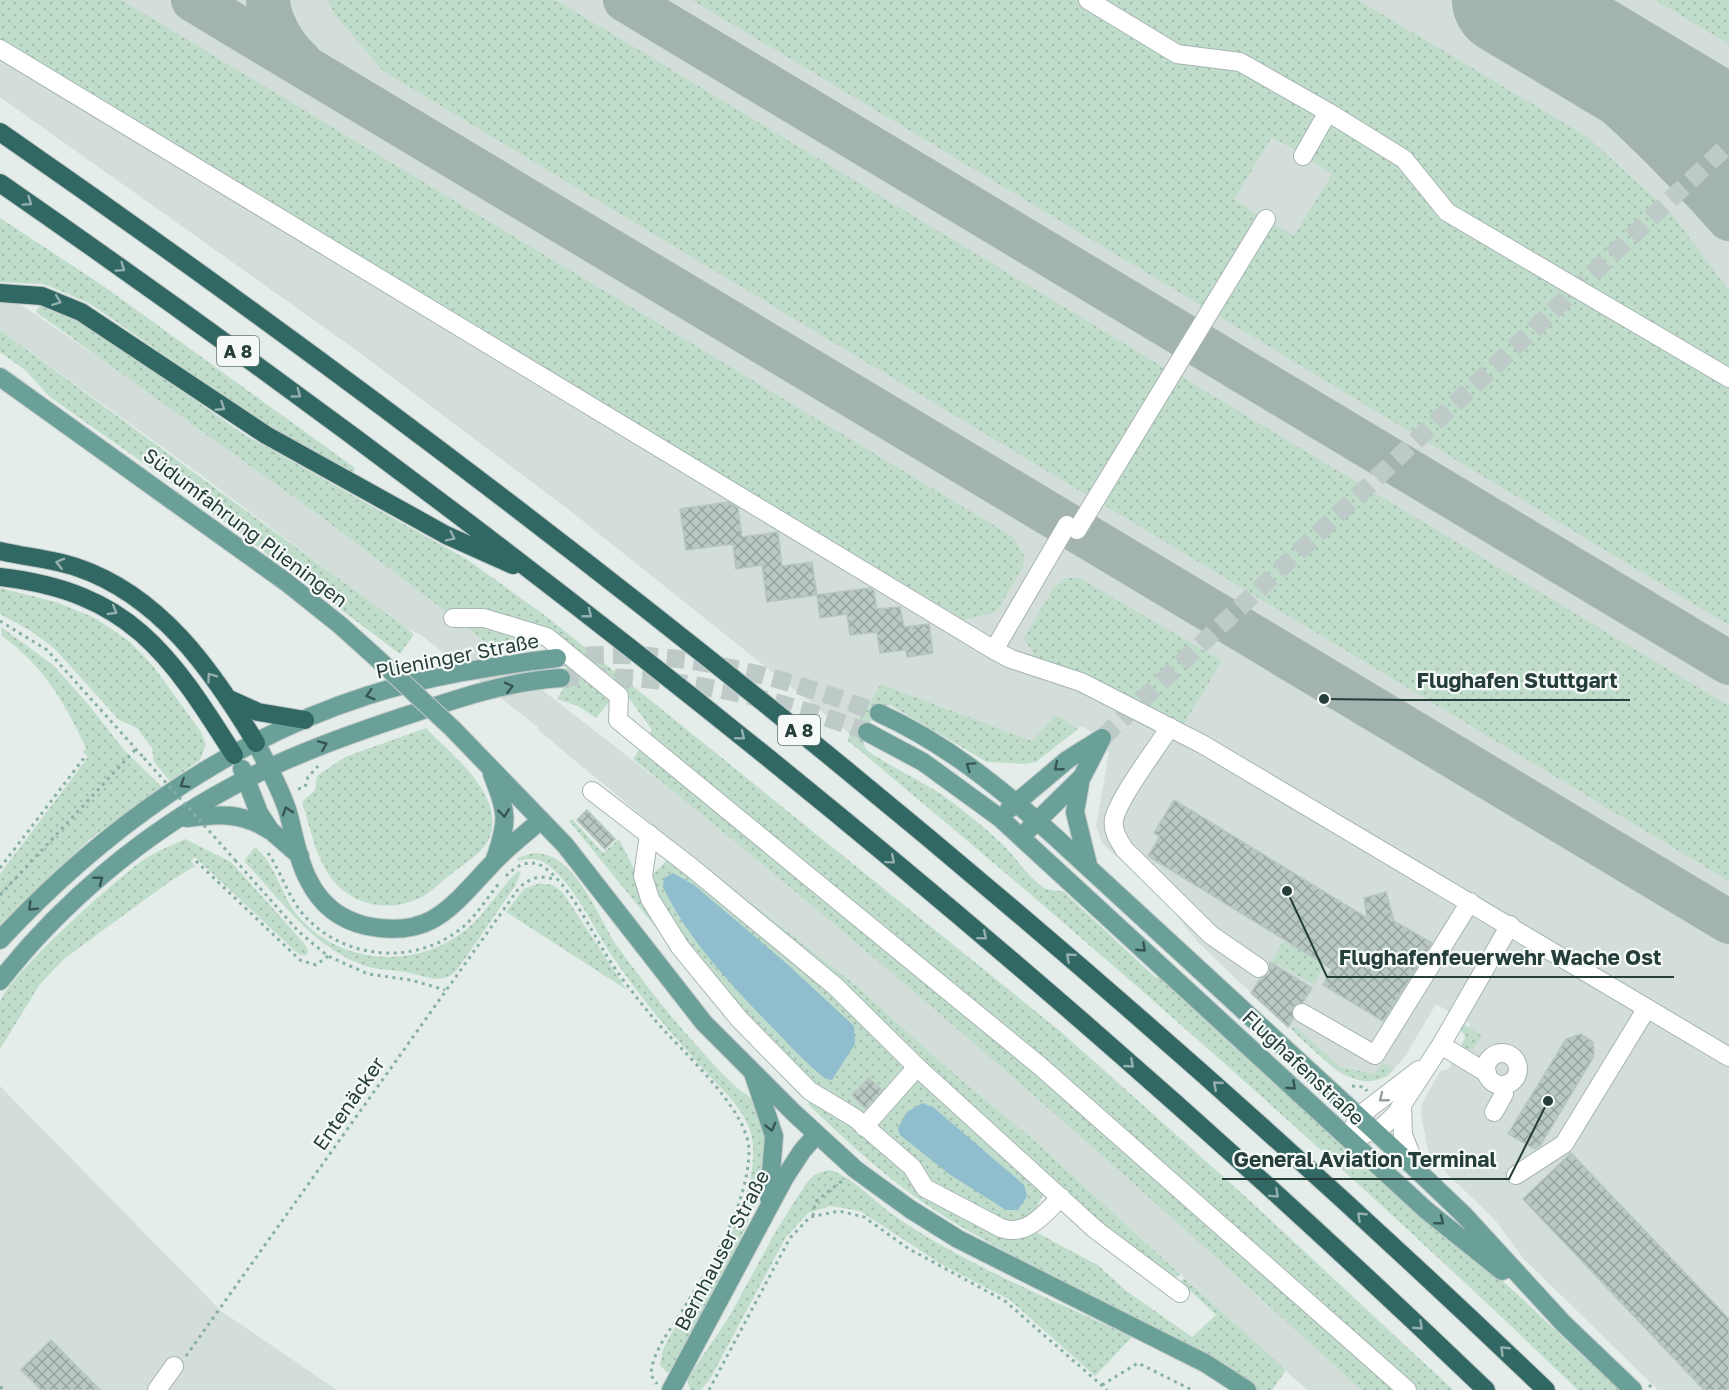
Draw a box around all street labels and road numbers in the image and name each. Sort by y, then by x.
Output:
road number: A 8 [217,336,259,366]
street label: Südumfahrung Plieningen [139,442,353,612]
street label: Plieninger Straße [373,627,541,683]
road number: A 8 [778,715,820,745]
street label: Flughafenstraße [1238,1004,1370,1130]
street label: Entenäcker [307,1051,389,1154]
street label: Bernhauser Straße [669,1166,773,1334]

